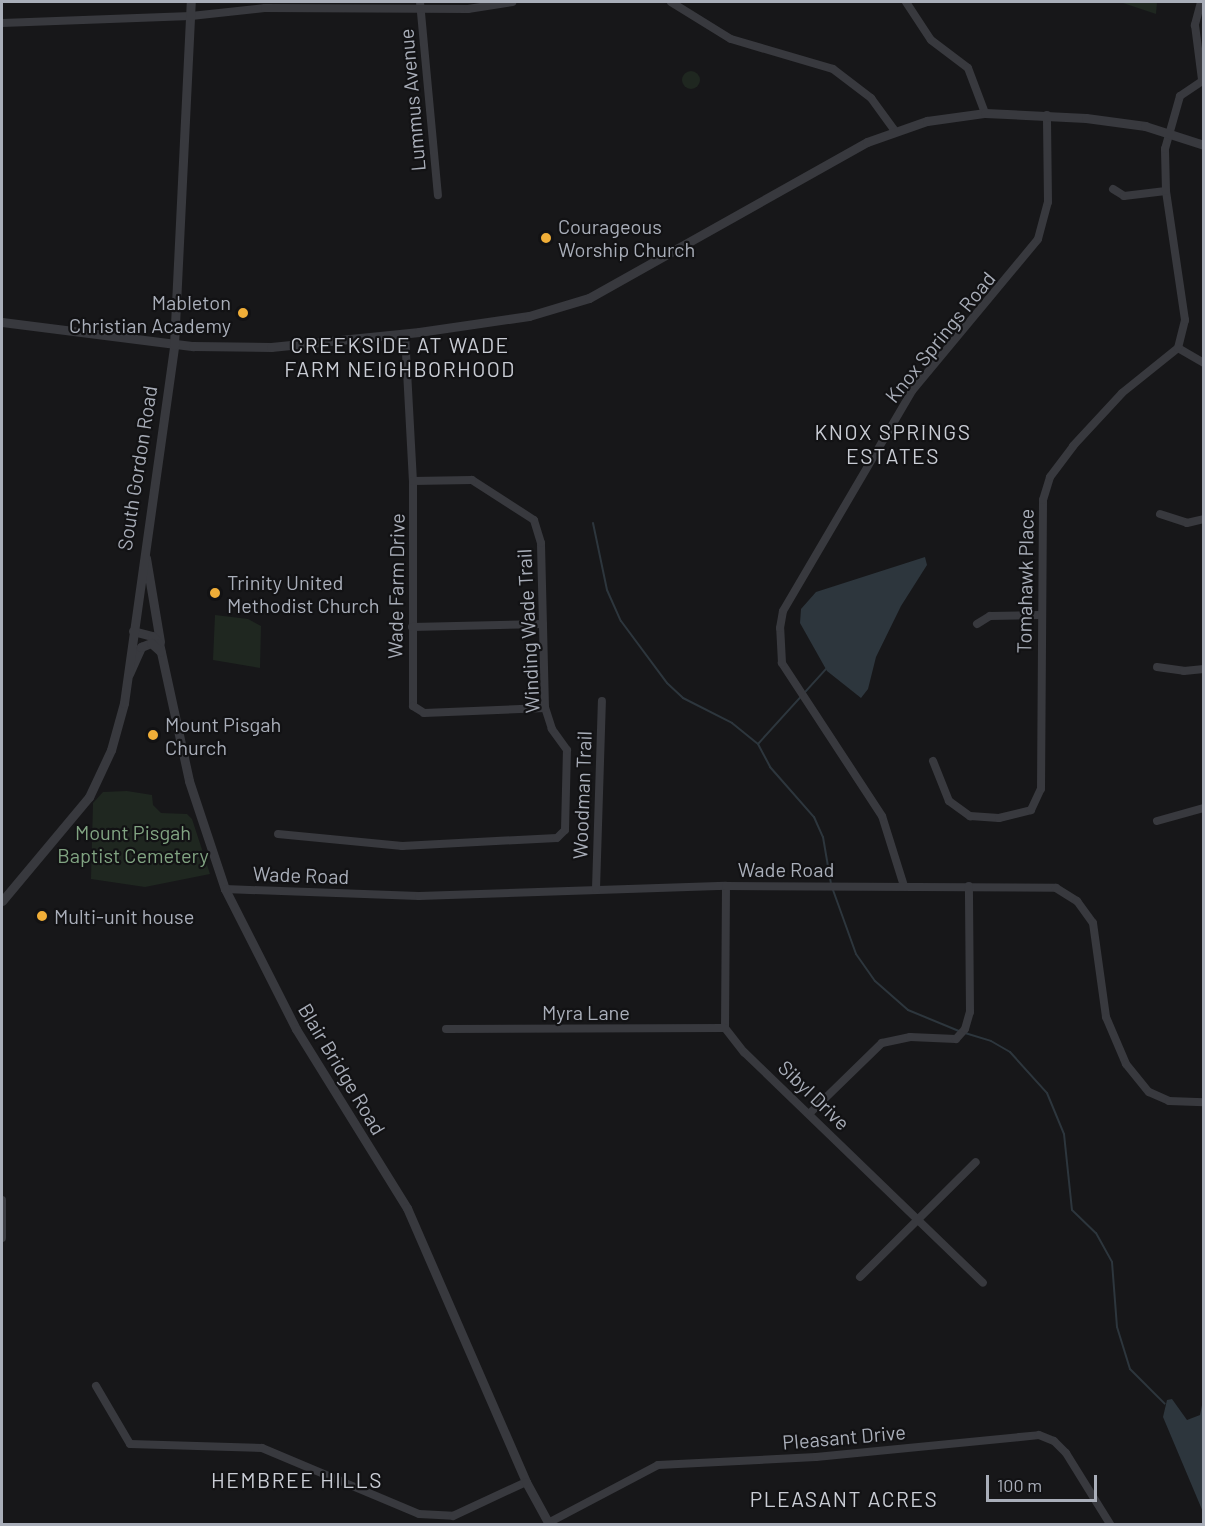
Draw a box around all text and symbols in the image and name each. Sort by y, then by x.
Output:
street label: Lummus Avenue [394,28,430,172]
place label: Courageous Worship Church [558,214,695,261]
marker: Courageous Worship Church [539,231,553,245]
street label: Knox Springs Road [880,267,1000,407]
place label: Mableton Christian Academy [69,290,231,337]
marker: Mableton Christian Academy [236,306,250,320]
district label: CREEKSIDE AT WADE FARM NEIGHBORHOOD [284,332,516,382]
street label: South Gordon Road [112,384,162,552]
district label: KNOX SPRINGS ESTATES [815,419,971,469]
street label: Tomahawk Place [1012,508,1038,654]
street label: Wade Farm Drive [383,513,409,659]
street label: Winding Wade Trail [512,548,544,714]
place label: Trinity United Methodist Church [227,570,380,617]
marker: Trinity United Methodist Church [208,586,222,600]
place label: Mount Pisgah Church [165,712,281,759]
marker: Mount Pisgah Church [146,728,160,742]
street label: Woodman Trail [568,730,596,860]
park label: Mount Pisgah Baptist Cemetery [57,821,209,868]
street label: Wade Road [738,857,834,881]
street label: Wade Road [252,861,350,889]
place label: Multi-unit house [54,904,194,928]
marker: Multi-unit house [35,909,49,923]
street label: Blair Bridge Road [293,999,391,1139]
street label: Myra Lane [542,1000,630,1024]
street label: Sibyl Drive [773,1055,855,1135]
street label: Pleasant Drive [781,1420,907,1454]
scale bar [989,1463,1100,1501]
district label: HEMBREE HILLS [211,1467,383,1493]
text: 100 m [997,1474,1042,1496]
district label: PLEASANT ACRES [750,1486,938,1512]

